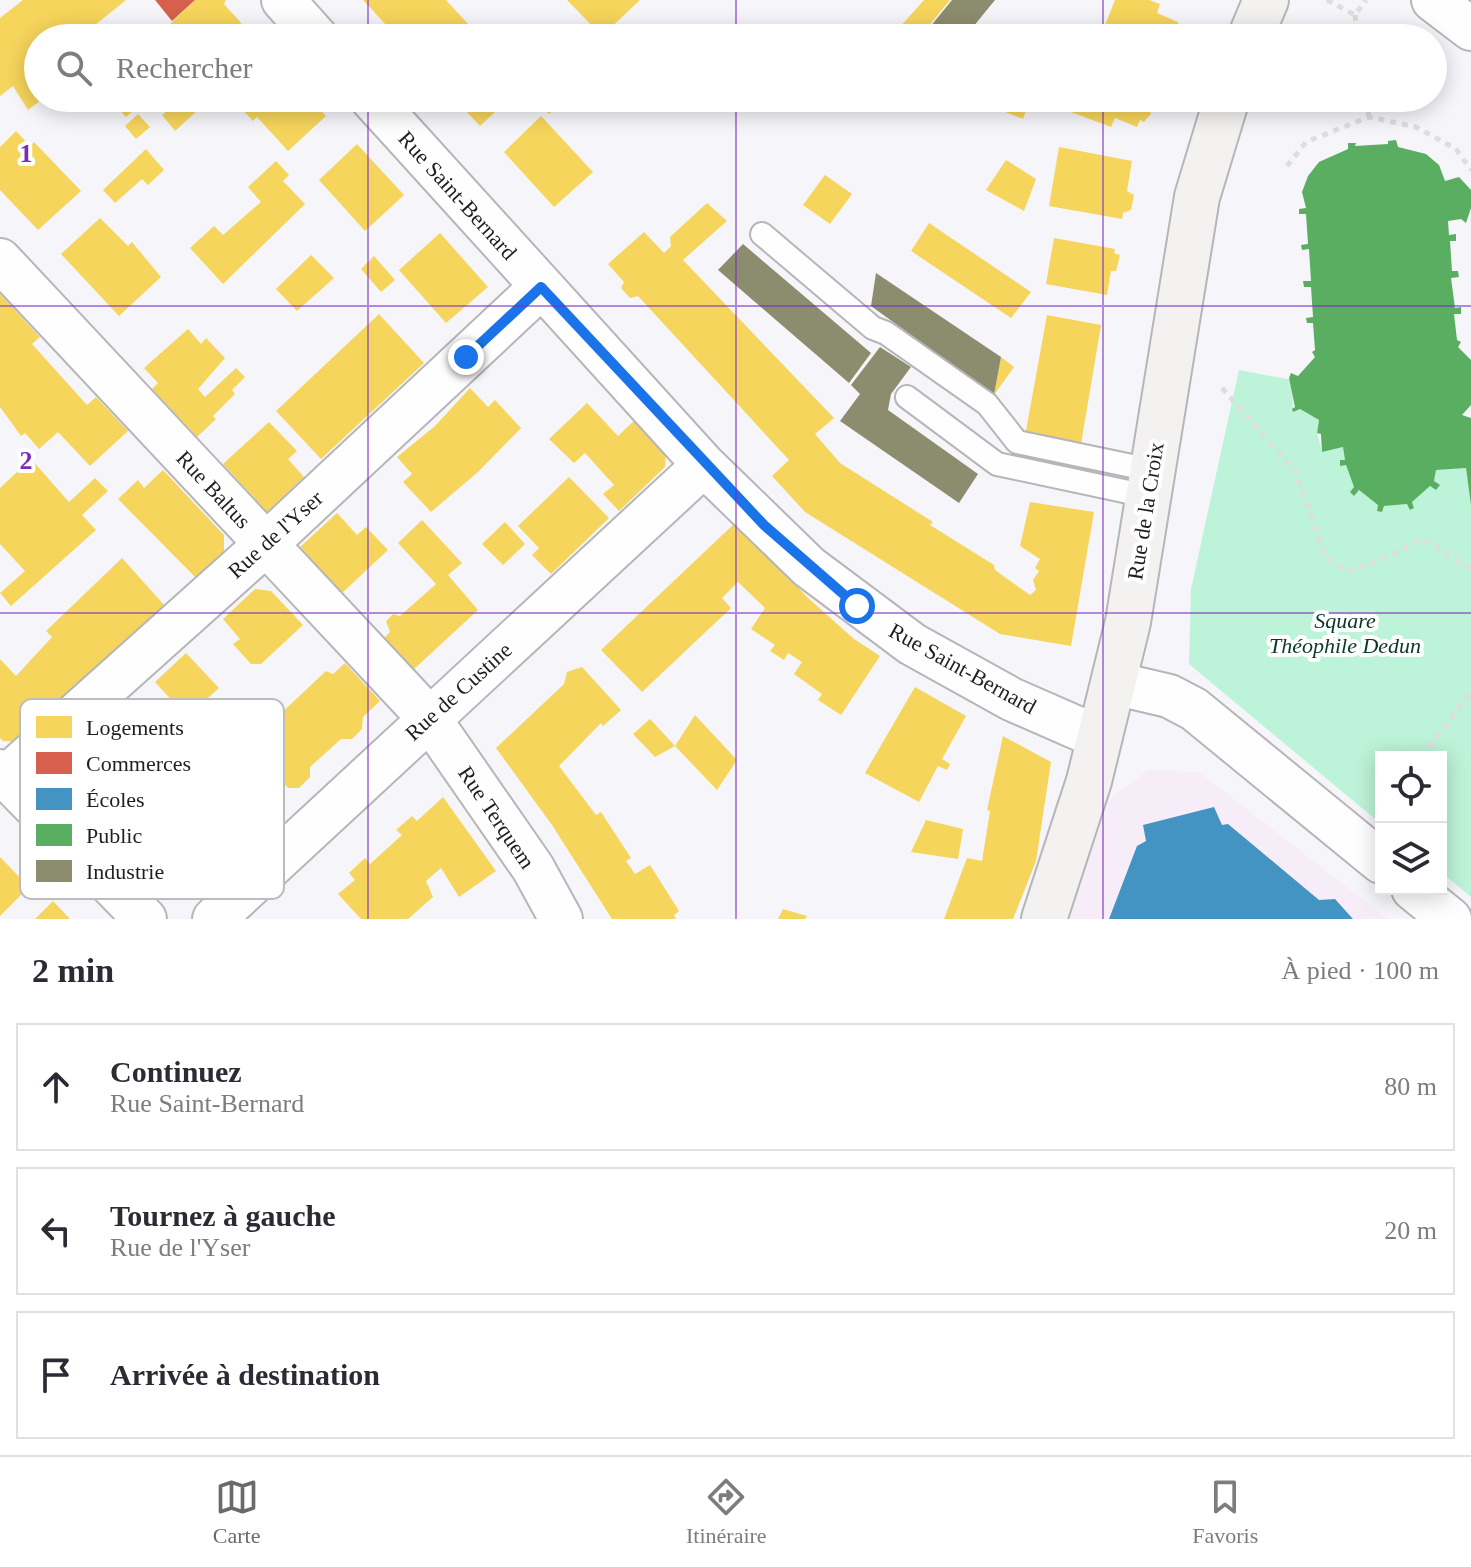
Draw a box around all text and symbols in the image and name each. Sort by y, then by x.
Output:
search box [24,24,1447,112]
icon: search [52,46,96,90]
text: Rechercher [116,51,253,84]
street label: Rue Saint-Bernard [393,126,522,265]
text: 1 [20,139,33,168]
route end [448,339,484,375]
street label: Rue de la Croix [1122,441,1169,582]
street label: Rue Baltus [171,445,256,533]
text: 2 [20,446,33,475]
street label: Rue de l'Yser [223,485,328,583]
route start [839,588,875,624]
park label: Square Théophile Dedun [1269,608,1421,658]
street label: Rue Saint-Bernard [885,618,1041,719]
street label: Rue de Custine [400,637,517,746]
legend [20,699,284,899]
text: Logements [86,715,184,740]
text: Commerces [86,751,191,776]
map controls [1375,751,1447,895]
button: locate [1375,751,1447,823]
street label: Rue Terquem [453,761,540,873]
text: Écoles [86,787,145,812]
text: Public [86,823,142,848]
button: layers [1375,823,1447,895]
text: Industrie [86,859,164,884]
text: 2 min [32,952,114,989]
text: À pied · 100 m [1282,956,1439,985]
text: Continuez [110,1055,242,1088]
icon: ahead [34,1065,78,1109]
text: 80 m [1384,1072,1437,1101]
text: Rue Saint-Bernard [110,1089,304,1118]
text: Tournez à gauche [110,1199,336,1232]
icon: left [34,1209,78,1253]
text: 20 m [1384,1216,1437,1245]
text: Rue de l'Yser [110,1233,250,1262]
icon: arrive [34,1353,78,1397]
text: Arrivée à destination [110,1358,380,1391]
tab: Carte [213,1475,260,1549]
tab: Itinéraire [686,1475,767,1549]
tab: Favoris [1192,1475,1258,1549]

